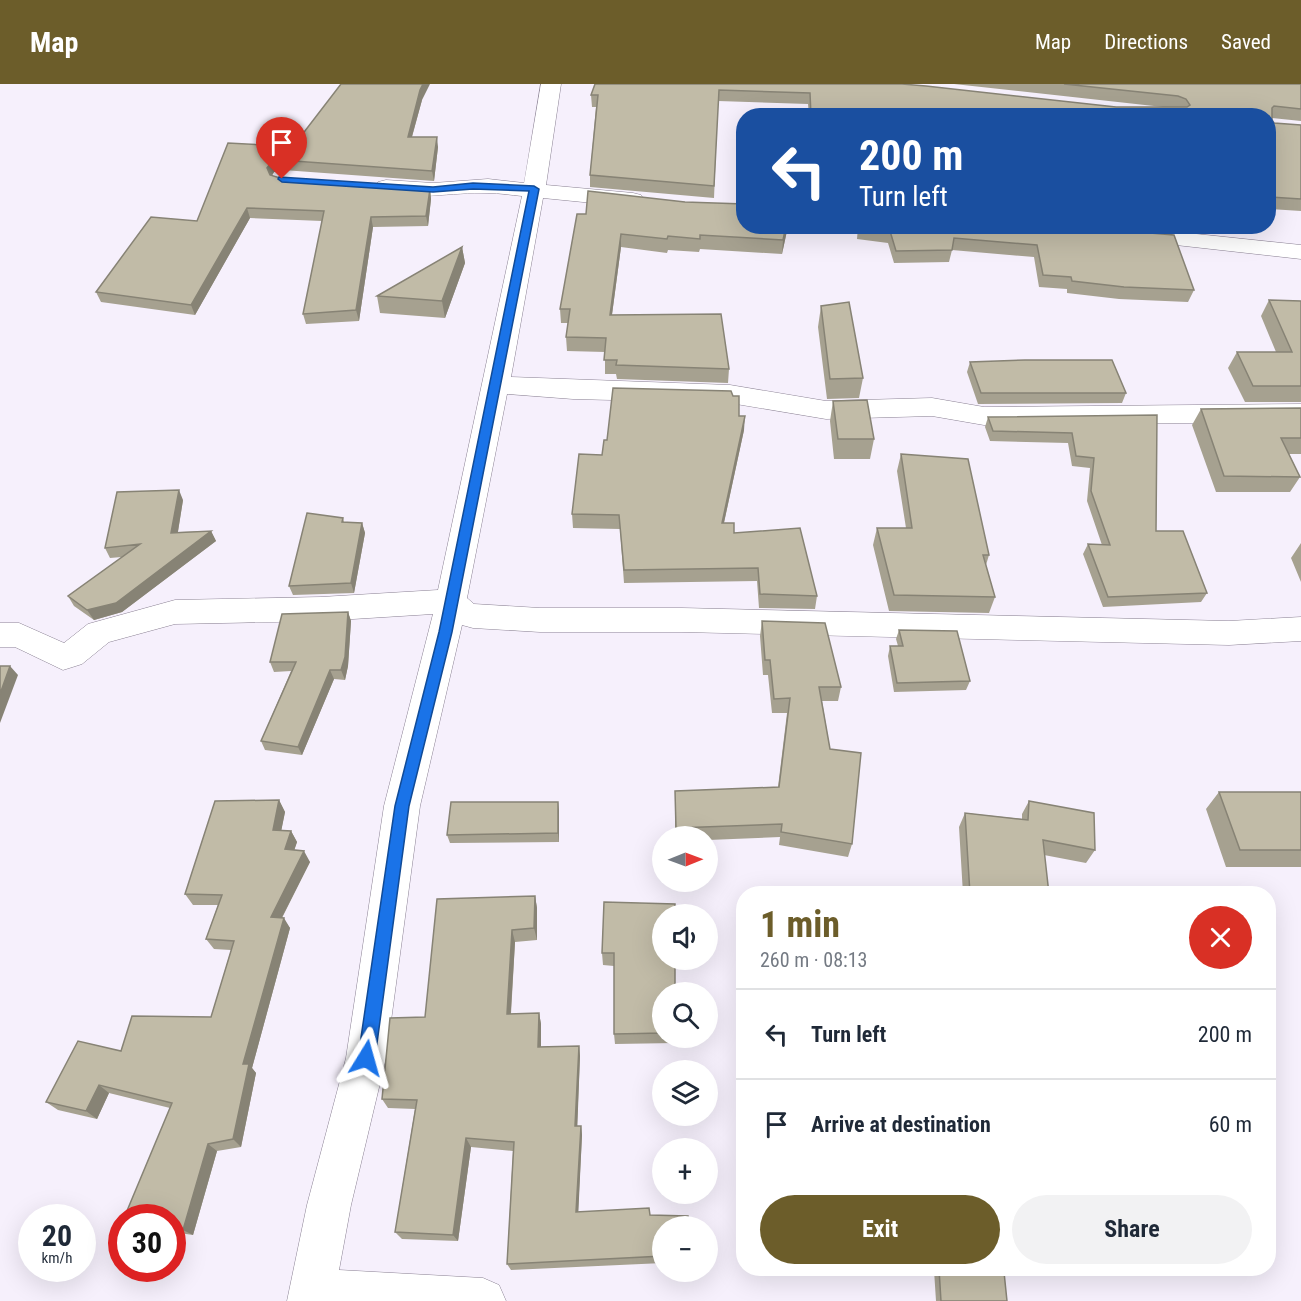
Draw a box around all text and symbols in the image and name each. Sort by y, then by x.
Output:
text: Map [30,26,78,59]
text: Map [1035,30,1071,54]
text: Directions [1104,30,1188,54]
text: Saved [1221,30,1271,54]
pin [256,117,307,179]
icon: arrive [265,126,298,159]
text: 200 m [859,131,964,180]
icon: left [760,132,838,210]
text: Turn left [859,181,948,213]
north arrow [652,826,718,892]
map controls [652,826,718,1282]
button: sound [652,904,718,970]
text: 1 min [760,904,840,946]
button: close [1189,906,1252,969]
text: 260 m · 08:13 [760,948,867,972]
button: search [652,982,718,1048]
icon: left [760,1018,793,1051]
text: Turn left [811,1022,886,1047]
text: 200 m [1198,1022,1252,1047]
position arrow [334,1026,398,1090]
button: layers [652,1060,718,1126]
icon: arrive [760,1108,793,1141]
text: Arrive at destination [811,1112,991,1137]
text: 60 m [1209,1112,1252,1137]
button: + [652,1138,718,1204]
button: Exit [760,1195,1000,1264]
button: Share [1012,1195,1252,1264]
speed limit sign: 30 [108,1204,186,1282]
button: − [652,1216,718,1282]
text: 20 [42,1218,72,1253]
text: km/h [42,1249,72,1267]

